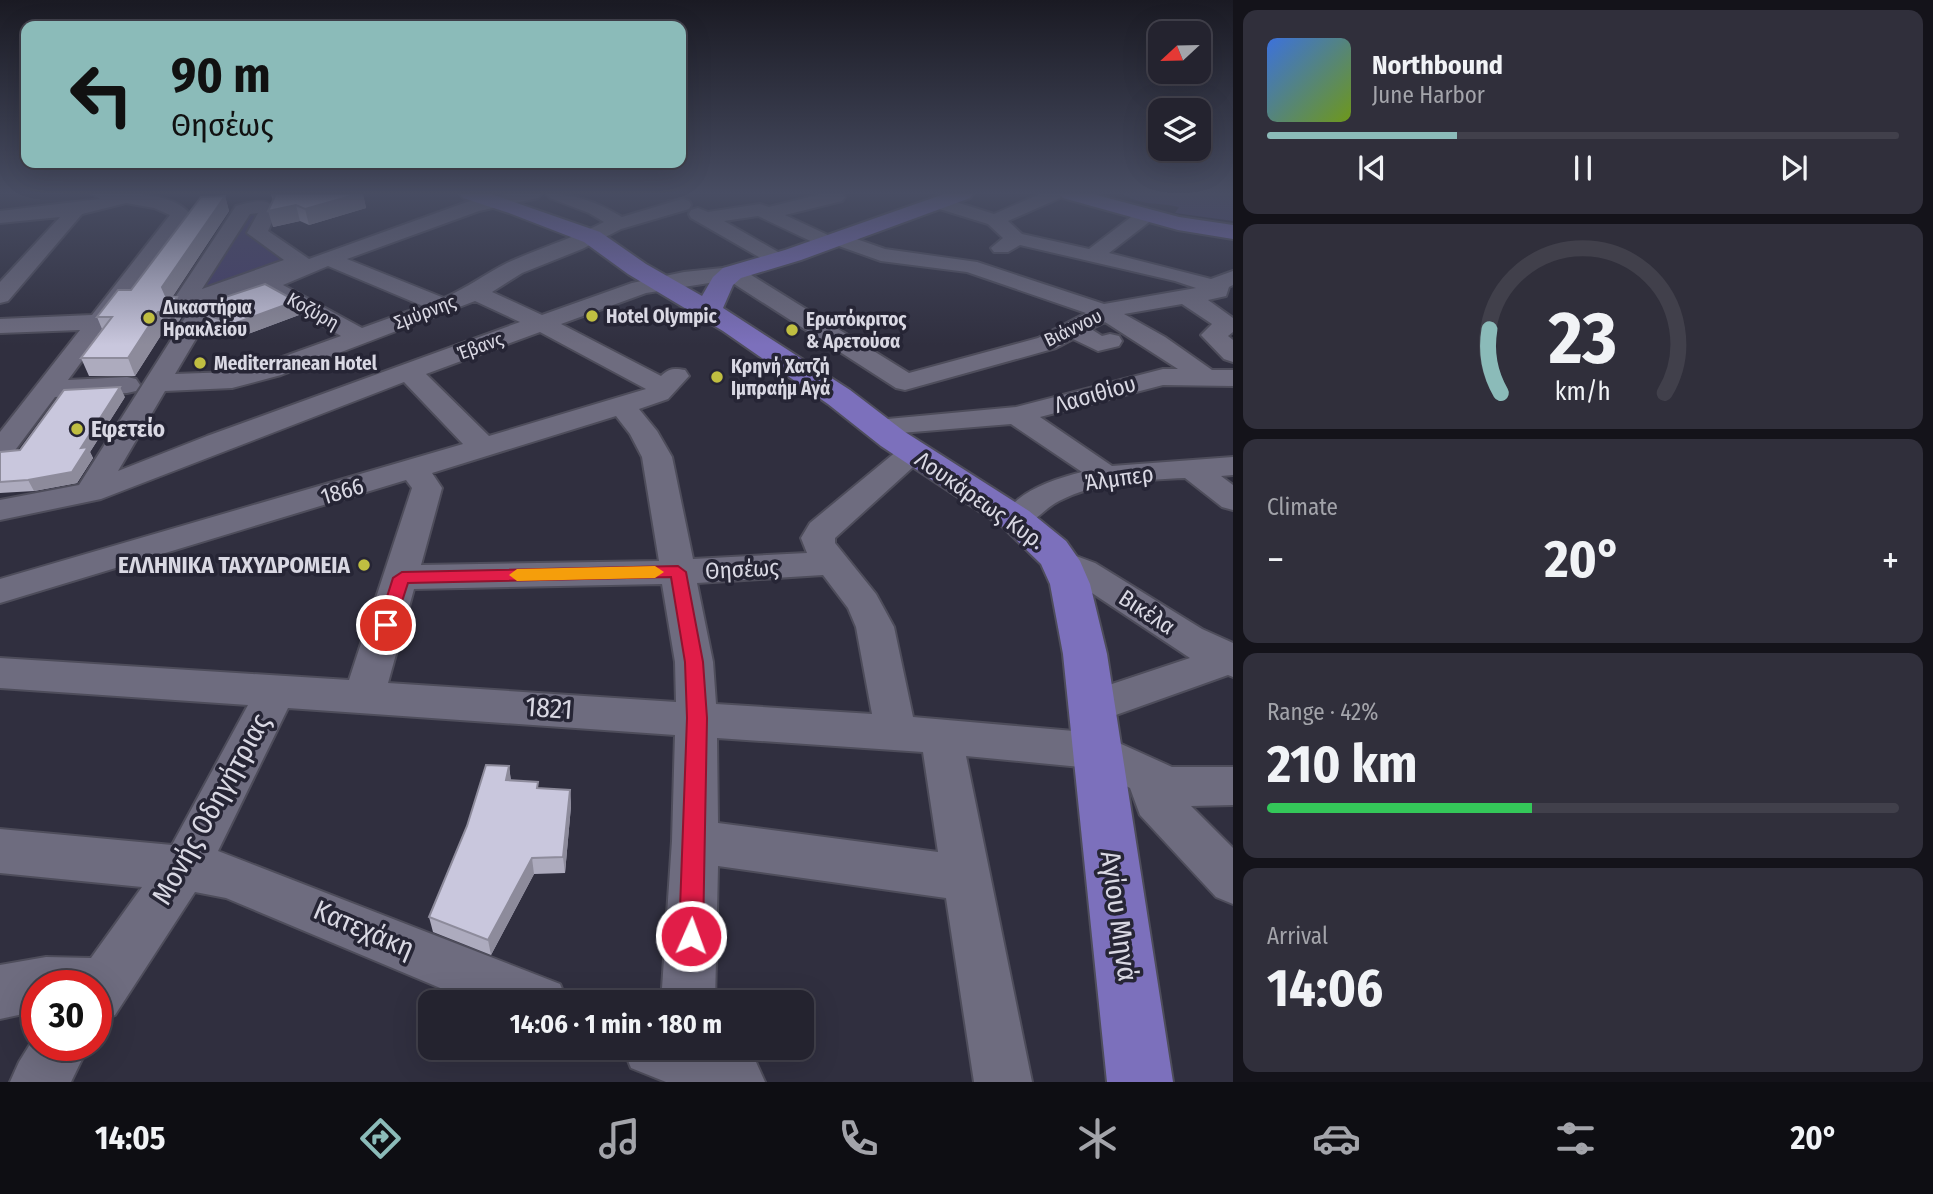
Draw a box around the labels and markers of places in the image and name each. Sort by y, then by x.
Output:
place label: Δικαστήρια Ηρακλείου [162,296,252,341]
place label: Hotel Olympic [606,305,717,328]
marker: Hotel Olympic [584,308,600,324]
place label: Ερωτόκριτος & Αρετούσα [806,308,907,353]
marker: Δικαστήρια Ηρακλείου [141,310,157,326]
marker: Ερωτόκριτος & Αρετούσα [784,322,800,338]
place label: Mediterranean Hotel [214,352,378,375]
marker: Mediterranean Hotel [192,355,208,371]
place label: Κρηνή Χατζή Ιμπραήμ Αγά [731,355,830,400]
marker: Κρηνή Χατζή Ιμπραήμ Αγά [709,369,725,385]
place label: Εφετείο [91,415,165,443]
marker: Εφετείο [69,421,85,437]
place label: ΕΛΛΗΝΙΚΑ ΤΑΧΥΔΡΟΜΕΙΑ [118,551,350,579]
marker: ΕΛΛΗΝΙΚΑ ΤΑΧΥΔΡΟΜΕΙΑ [356,557,372,573]
pin [356,595,416,655]

